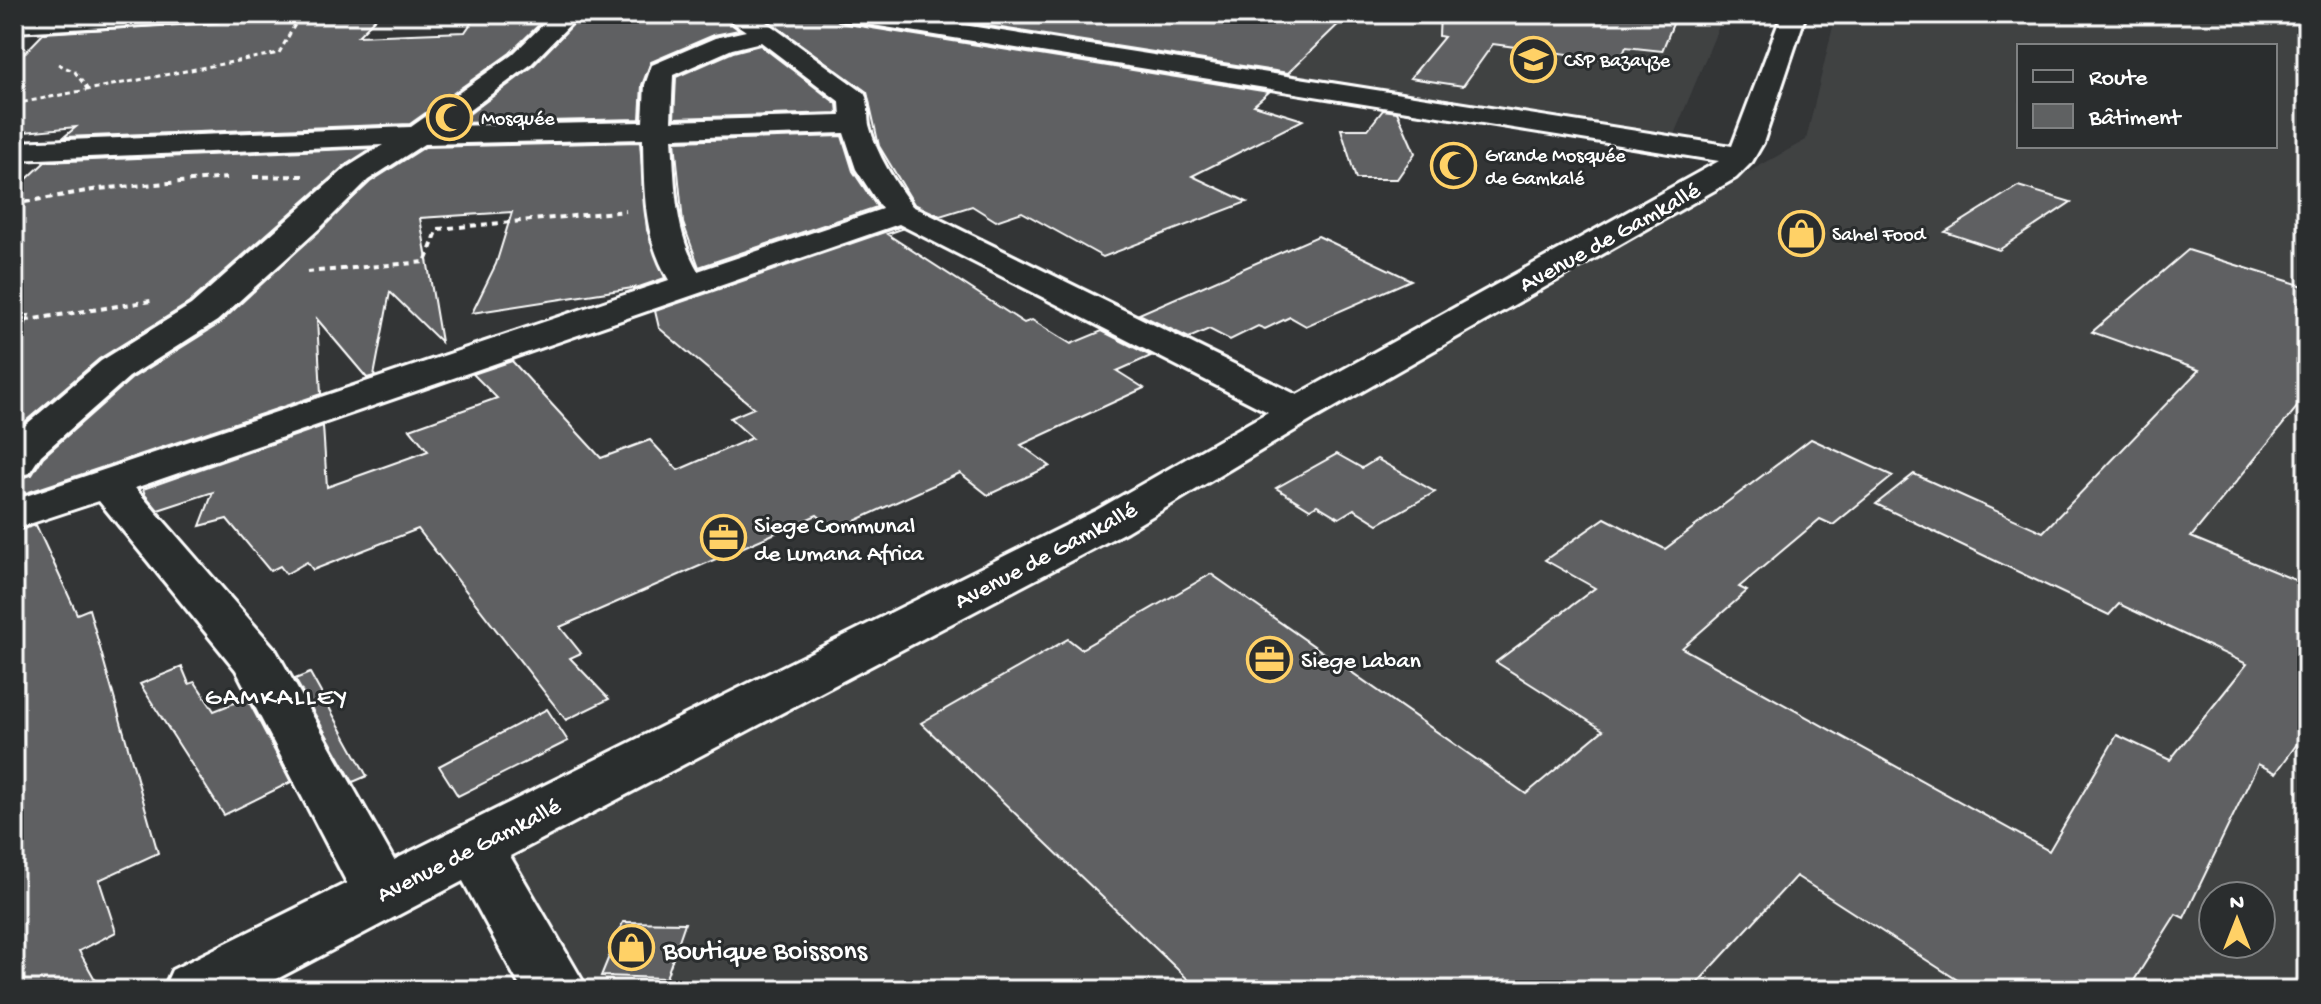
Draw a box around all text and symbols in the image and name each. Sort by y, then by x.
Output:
school or university icon: CSP Bazayze [1509,35,1557,83]
legend [2017,44,2277,148]
place label: CSP Bazayze [1564,51,1671,74]
text: Route [2089,65,2148,94]
mosque icon: Mosquée [426,93,474,141]
text: Bâtiment [2088,105,2182,134]
place label: Mosquée [481,109,555,132]
mosque icon: Grande Mosquée de Gamkalé [1430,141,1478,189]
place label: Grande Mosquée de Gamkalé [1485,146,1626,192]
street label: Avenue de Gamkallé [1515,177,1707,301]
shop icon: Sahel Food [1777,209,1825,257]
place label: Sahel Food [1832,225,1928,248]
street label: Avenue de Gamkallé [950,496,1143,617]
place label: Siege Communal de Lumana Africa [754,513,924,570]
office icon: Siege Communal de Lumana Africa [699,514,747,562]
office icon: Siege Laban [1246,635,1294,683]
place label: Siege Laban [1301,648,1422,677]
district label: GAMKALLEY [205,684,349,715]
street label: Avenue de Gamkallé [373,793,567,911]
north arrow [2197,880,2277,960]
text: N [2230,891,2244,917]
shop icon: Boutique Boissons [608,924,656,972]
place label: Boutique Boissons [662,936,868,969]

